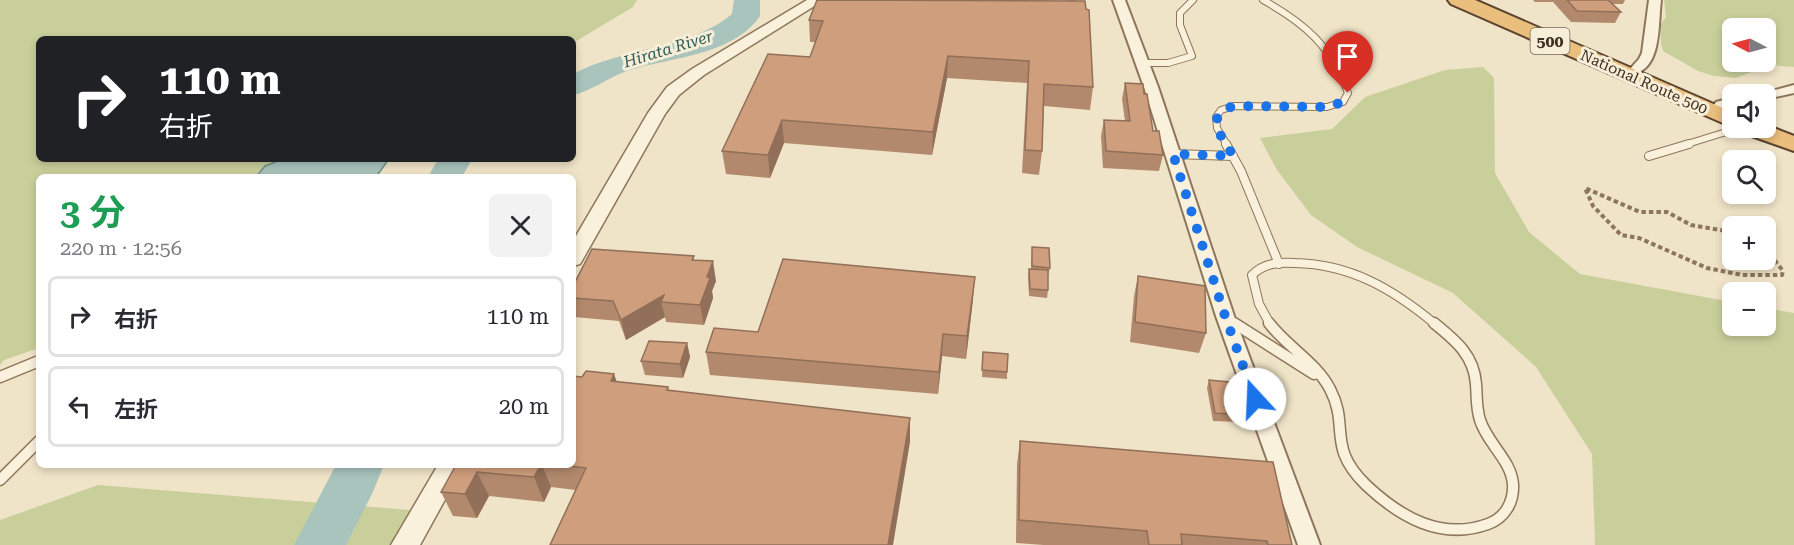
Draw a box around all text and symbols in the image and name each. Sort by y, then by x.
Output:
north arrow [1722,18,1776,72]
map controls [1722,18,1776,336]
water label: Hirata River [620,26,715,72]
road number: 500 [1530,28,1570,54]
pin [1322,31,1373,93]
icon: arrive [1331,40,1364,73]
street label: National Route 500 [1578,46,1710,118]
text: 110 m [159,55,281,104]
icon: right [60,60,138,138]
button: sound [1722,84,1776,138]
text: 右折 [159,111,213,143]
button: search [1722,150,1776,204]
text: 3 分 [60,192,125,234]
button: close [489,194,552,257]
button: + [1722,216,1776,270]
text: 220 m · 12:56 [60,236,182,260]
button: − [1722,282,1776,336]
icon: right [63,300,96,333]
text: 110 m [486,304,549,329]
text: 右折 [114,307,158,332]
position arrow [1223,367,1287,431]
icon: left [63,390,96,423]
text: 20 m [499,394,549,419]
text: 左折 [114,397,158,422]

